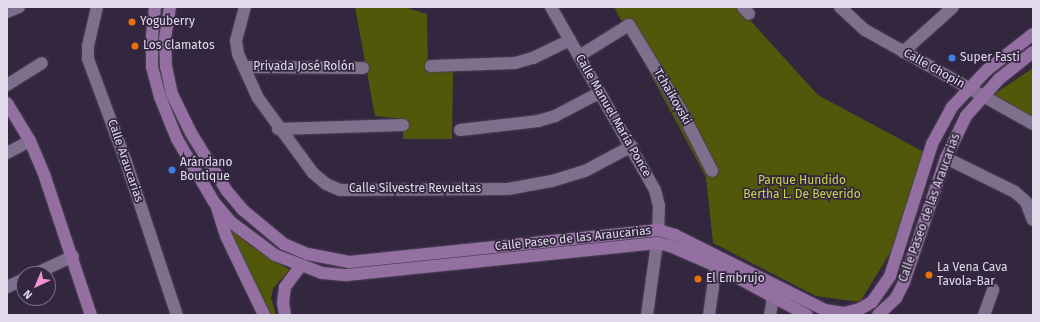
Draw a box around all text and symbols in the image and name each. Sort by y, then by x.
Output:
place label: Yoguberry [140,15,195,29]
marker: Yoguberry [127,17,137,27]
place label: Los Clamatos [143,39,215,53]
marker: Los Clamatos [130,41,140,51]
street label: Calle Chopin [901,46,967,92]
place label: Super Fasti [960,51,1020,65]
street label: Calle Manuel María Ponce [572,52,654,180]
marker: Super Fasti [947,53,957,63]
street label: Privada José Rolón [253,60,355,74]
street label: Tchaikovski [650,66,694,128]
street label: Calle Araucarias [104,118,146,204]
street label: Calle Paseo de las Araucarias [896,132,964,284]
place label: Arándano Boutique [180,156,232,184]
marker: Arándano Boutique [167,165,177,175]
park label: Parque Hundido Bertha L. De Beverido [743,174,861,202]
street label: Calle Silvestre Revueltas [349,182,481,196]
street label: Calle Paseo de las Araucarias [494,224,652,254]
place label: La Vena Cava Tavola-Bar [937,261,1007,289]
north arrow [16,266,56,306]
marker: La Vena Cava Tavola-Bar [924,270,934,280]
place label: El Embrujo [706,272,765,286]
marker: El Embrujo [693,274,703,284]
text: N [21,287,35,301]

